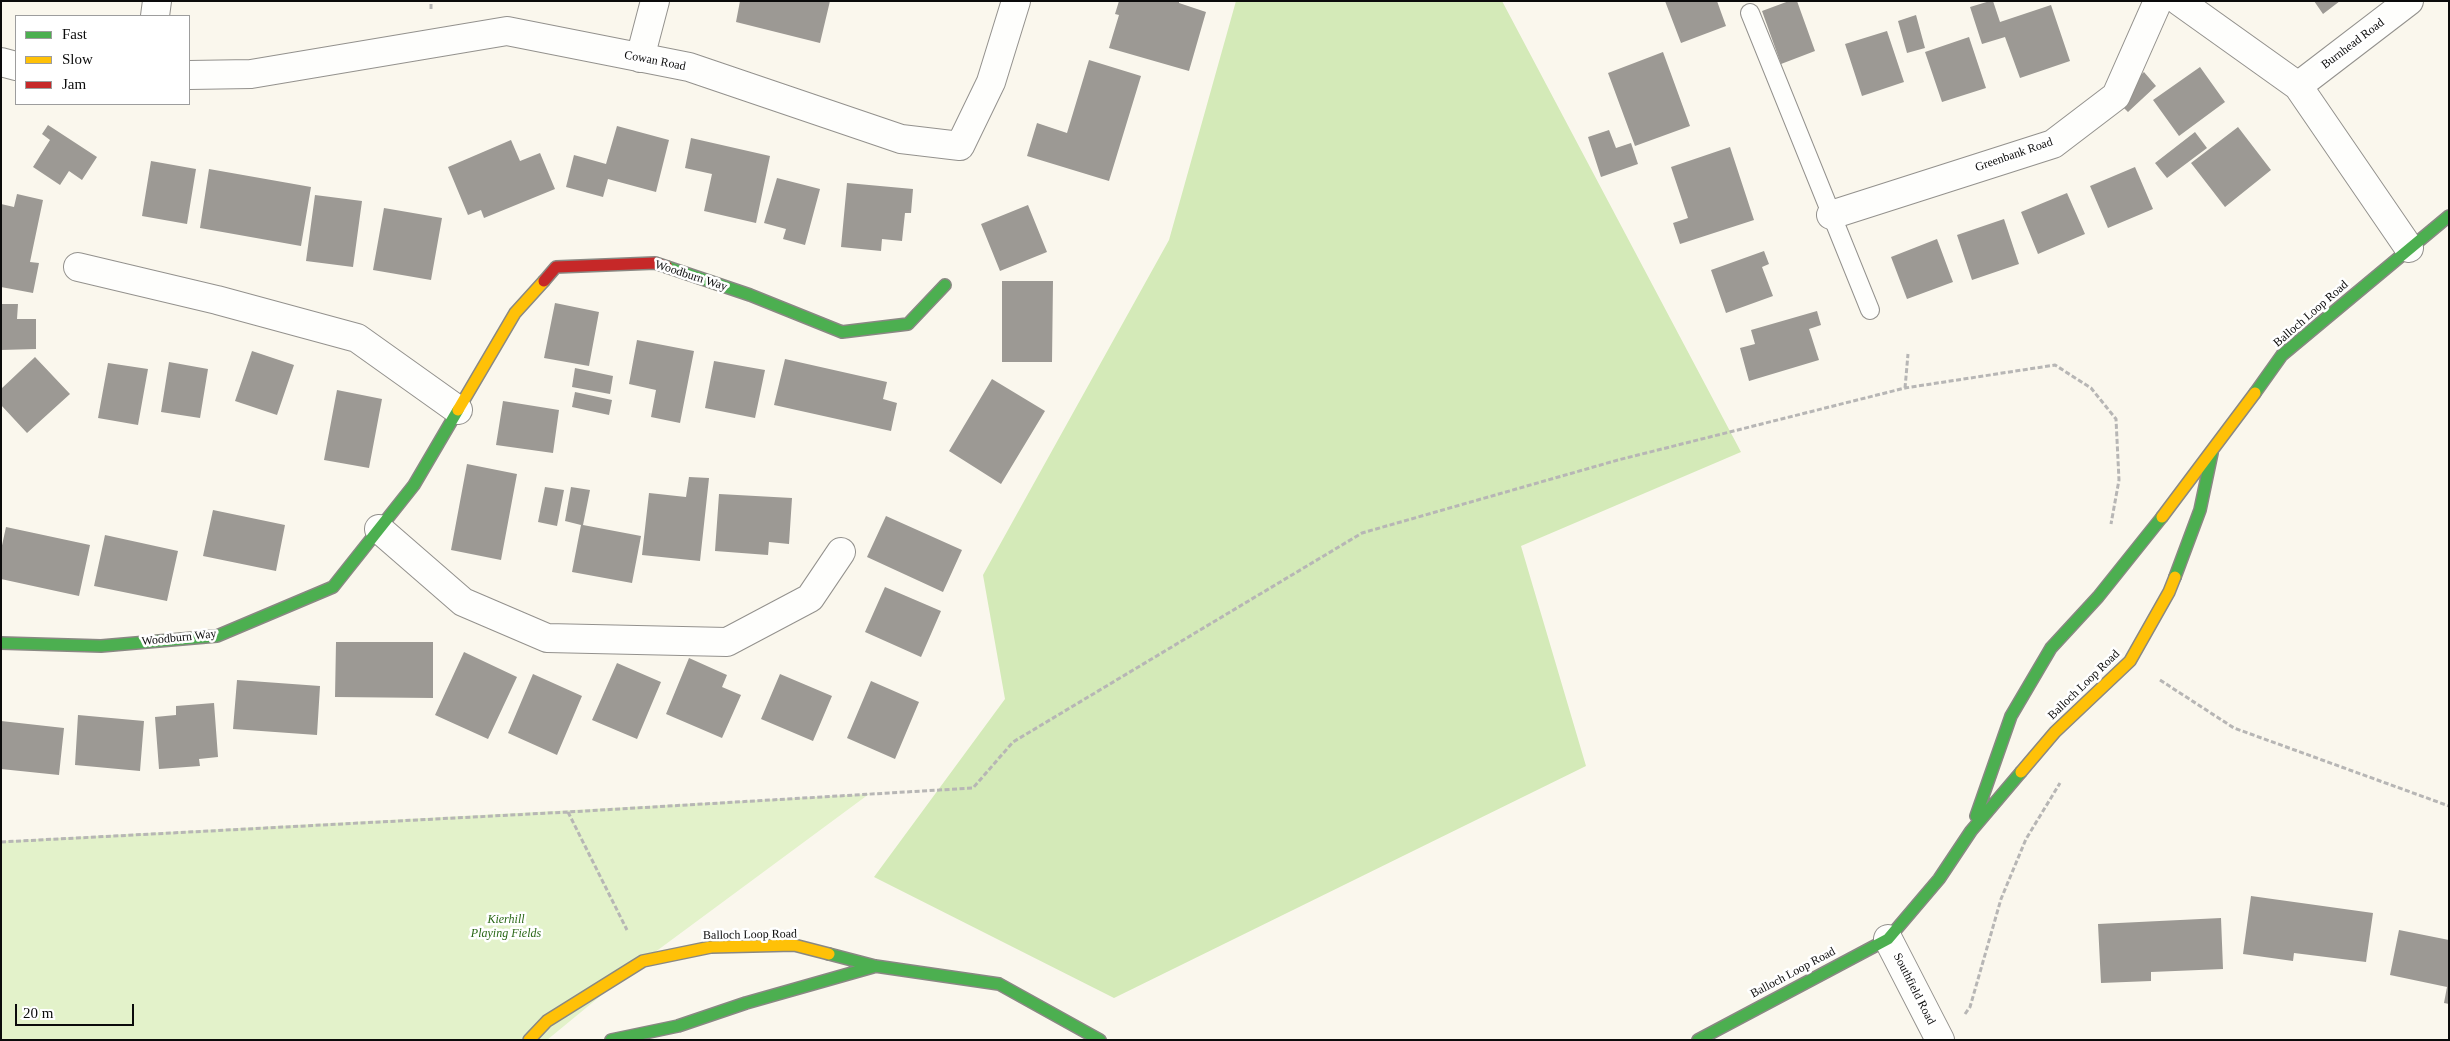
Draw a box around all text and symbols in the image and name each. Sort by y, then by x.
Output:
legend [15,15,190,105]
street label: Burnhead Road [2319,16,2387,72]
text: Fast [62,26,87,42]
street label: Cowan Road [623,48,687,74]
text: Slow [62,51,93,67]
text: Jam [62,76,86,92]
street label: Greenbank Road [1973,135,2055,175]
street label: Woodburn Way [653,258,729,294]
street label: Balloch Loop Road [2271,278,2351,350]
street label: Woodburn Way [141,627,217,649]
street label: Balloch Loop Road [2045,647,2123,723]
park label: Kierhill Playing Fields [471,913,541,941]
street label: Balloch Loop Road [703,927,797,943]
street label: Balloch Loop Road [1748,945,1838,1001]
street label: Southfield Road [1890,951,1938,1027]
scale bar [18,994,136,1026]
text: 20 m [23,1005,53,1021]

